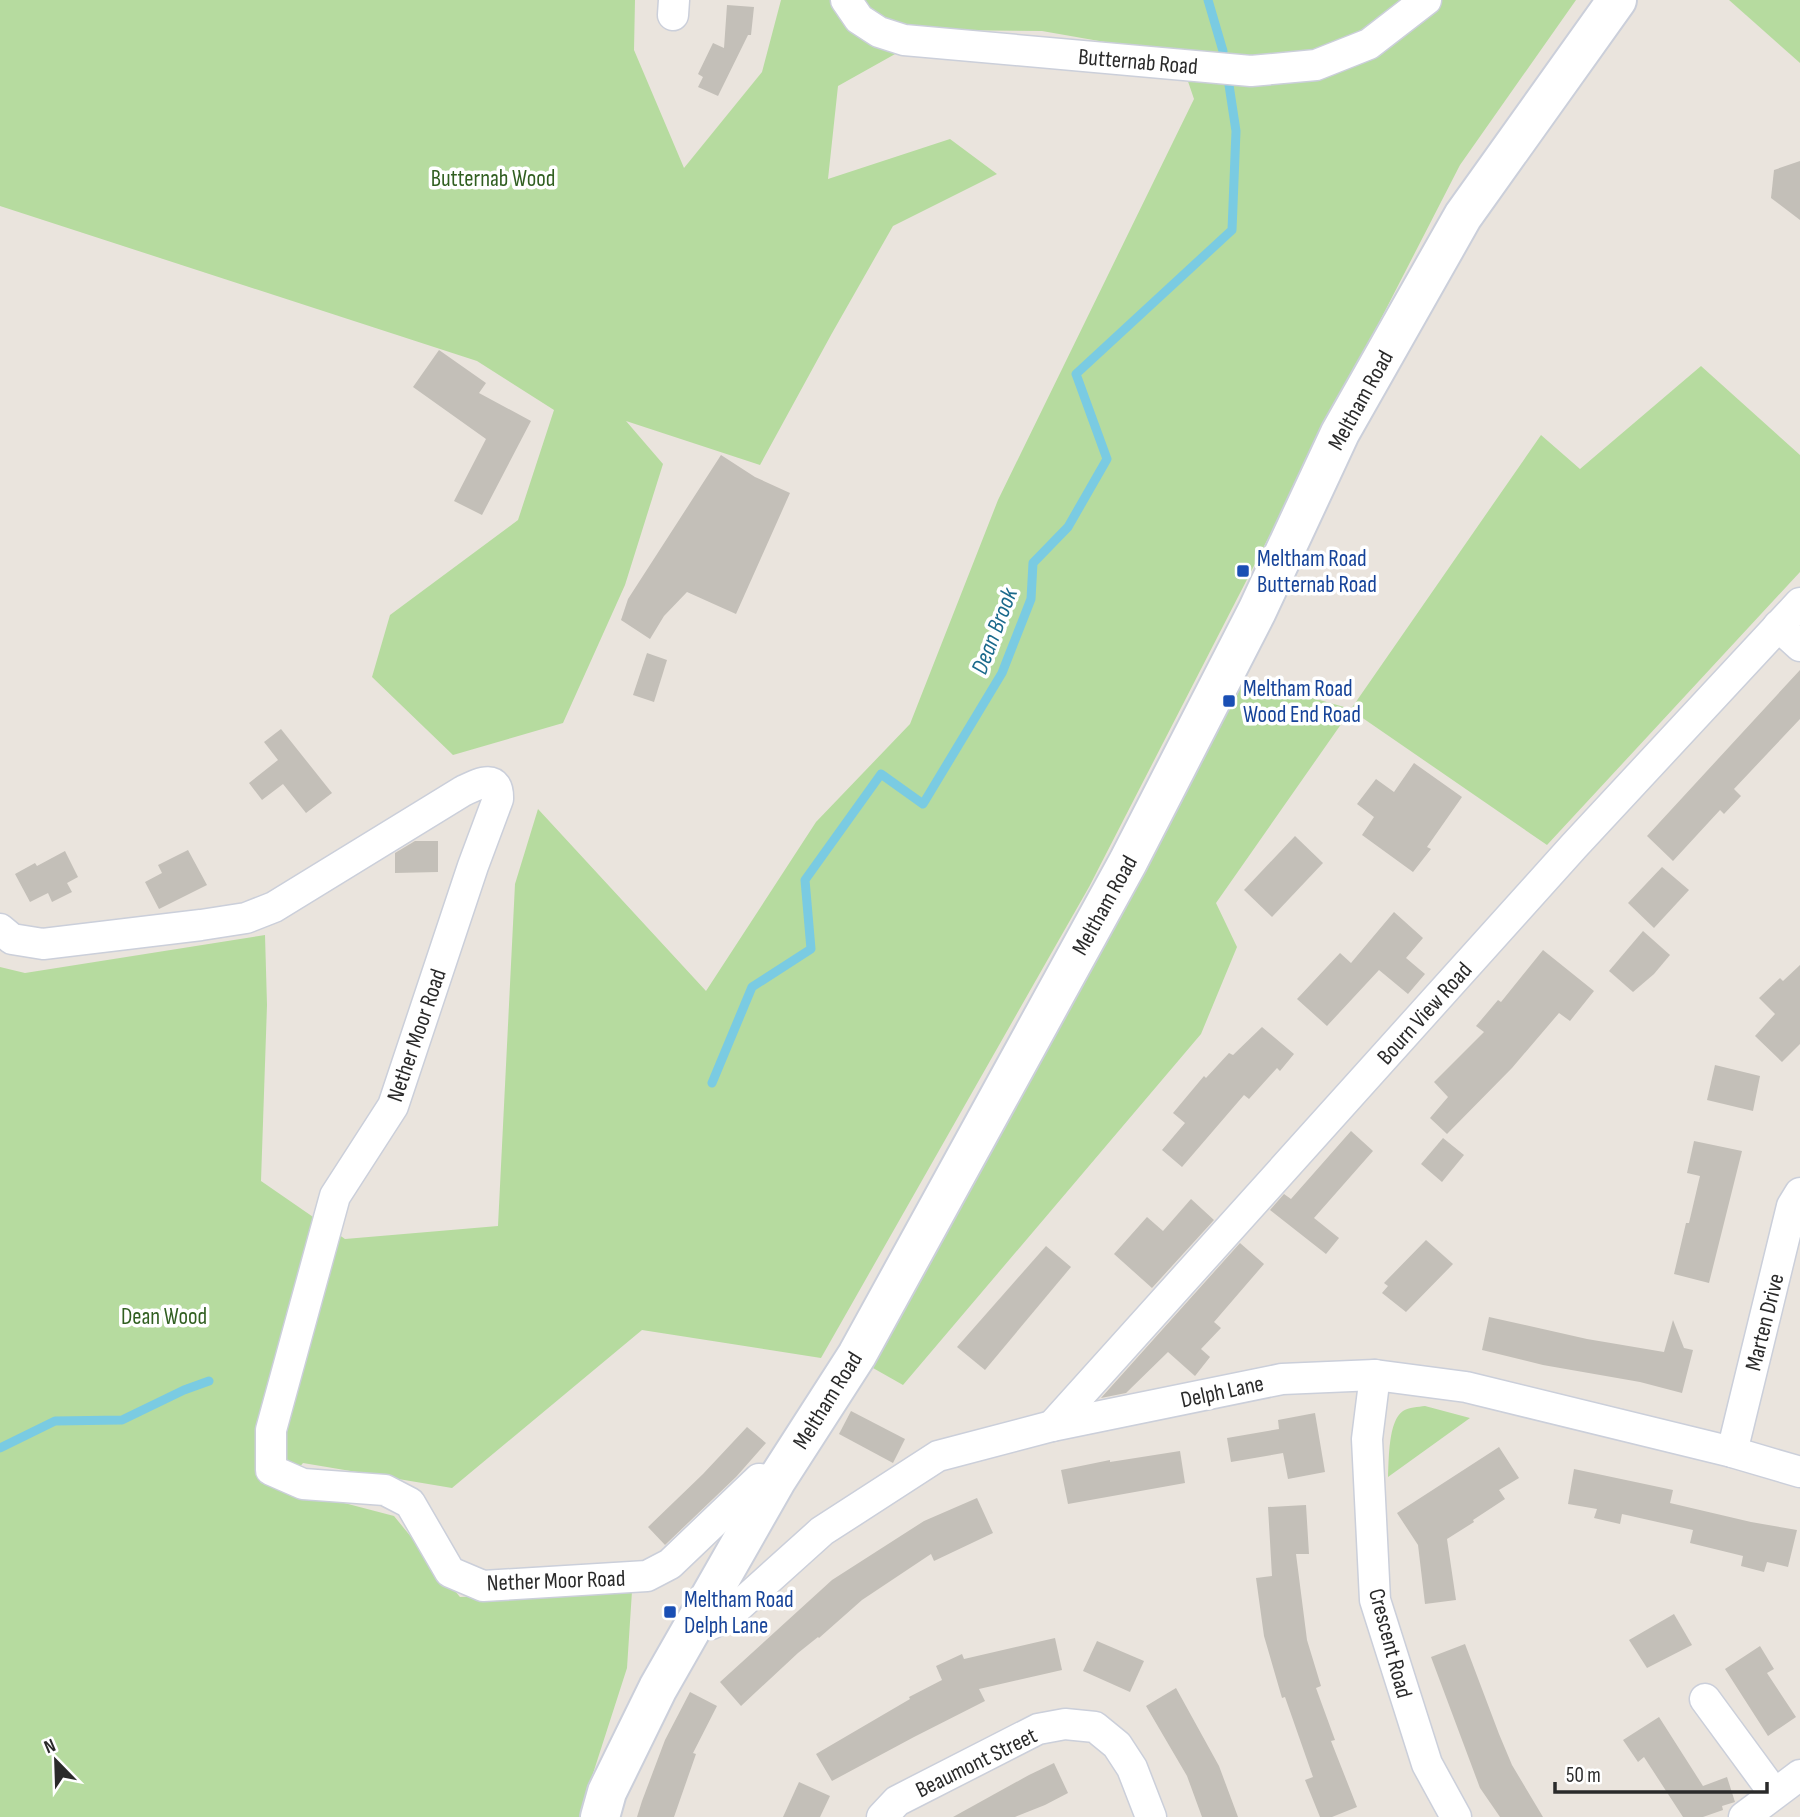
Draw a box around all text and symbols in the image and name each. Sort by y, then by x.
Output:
street label: Butternab Road [1077,43,1199,81]
park label: Butternab Wood [431,165,555,193]
street label: Meltham Road [1322,346,1400,455]
place label: Meltham Road Butternab Road [1257,545,1377,599]
marker: Meltham Road Butternab Road [1235,563,1251,579]
water label: Dean Brook [965,583,1024,678]
place label: Meltham Road Wood End Road [1243,675,1361,729]
marker: Meltham Road Wood End Road [1221,693,1237,709]
street label: Meltham Road [1066,851,1144,960]
street label: Bourn View Road [1371,957,1478,1071]
street label: Nether Moor Road [381,965,453,1105]
street label: Marten Drive [1739,1271,1791,1374]
park label: Dean Wood [121,1303,207,1331]
street label: Meltham Road [787,1347,869,1454]
street label: Delph Lane [1178,1370,1266,1414]
street label: Nether Moor Road [486,1565,626,1597]
street label: Crescent Road [1362,1585,1418,1701]
place label: Meltham Road Delph Lane [684,1586,794,1640]
marker: Meltham Road Delph Lane [662,1604,678,1620]
street label: Beaumont Street [911,1721,1042,1804]
north arrow [21,1726,91,1796]
text: N [41,1734,59,1759]
scale bar [1555,1750,1767,1794]
text: 50 m [1566,1763,1601,1788]

